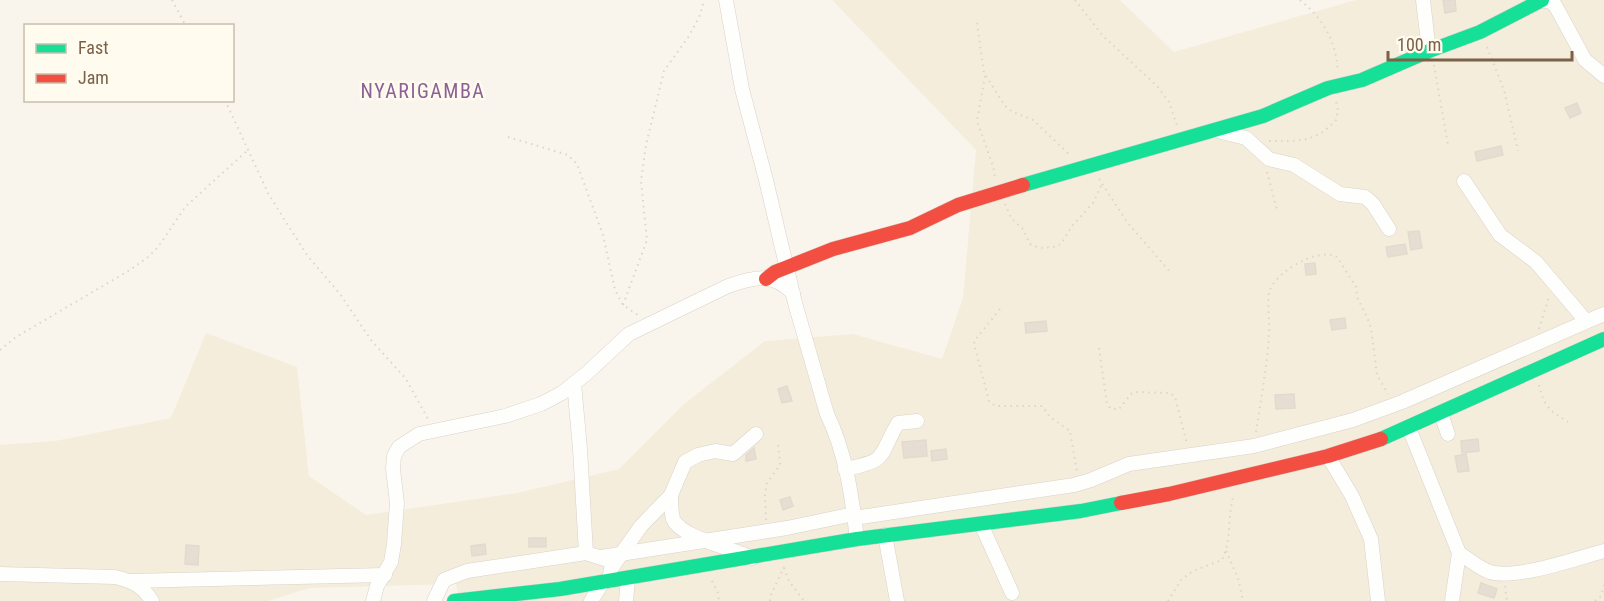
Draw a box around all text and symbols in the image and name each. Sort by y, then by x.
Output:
legend [24,24,234,102]
scale bar [1388,24,1572,62]
text: 100 m [1397,34,1441,55]
text: Fast [78,37,109,58]
text: Jam [78,67,109,88]
district label: NYARIGAMBA [361,79,485,103]

